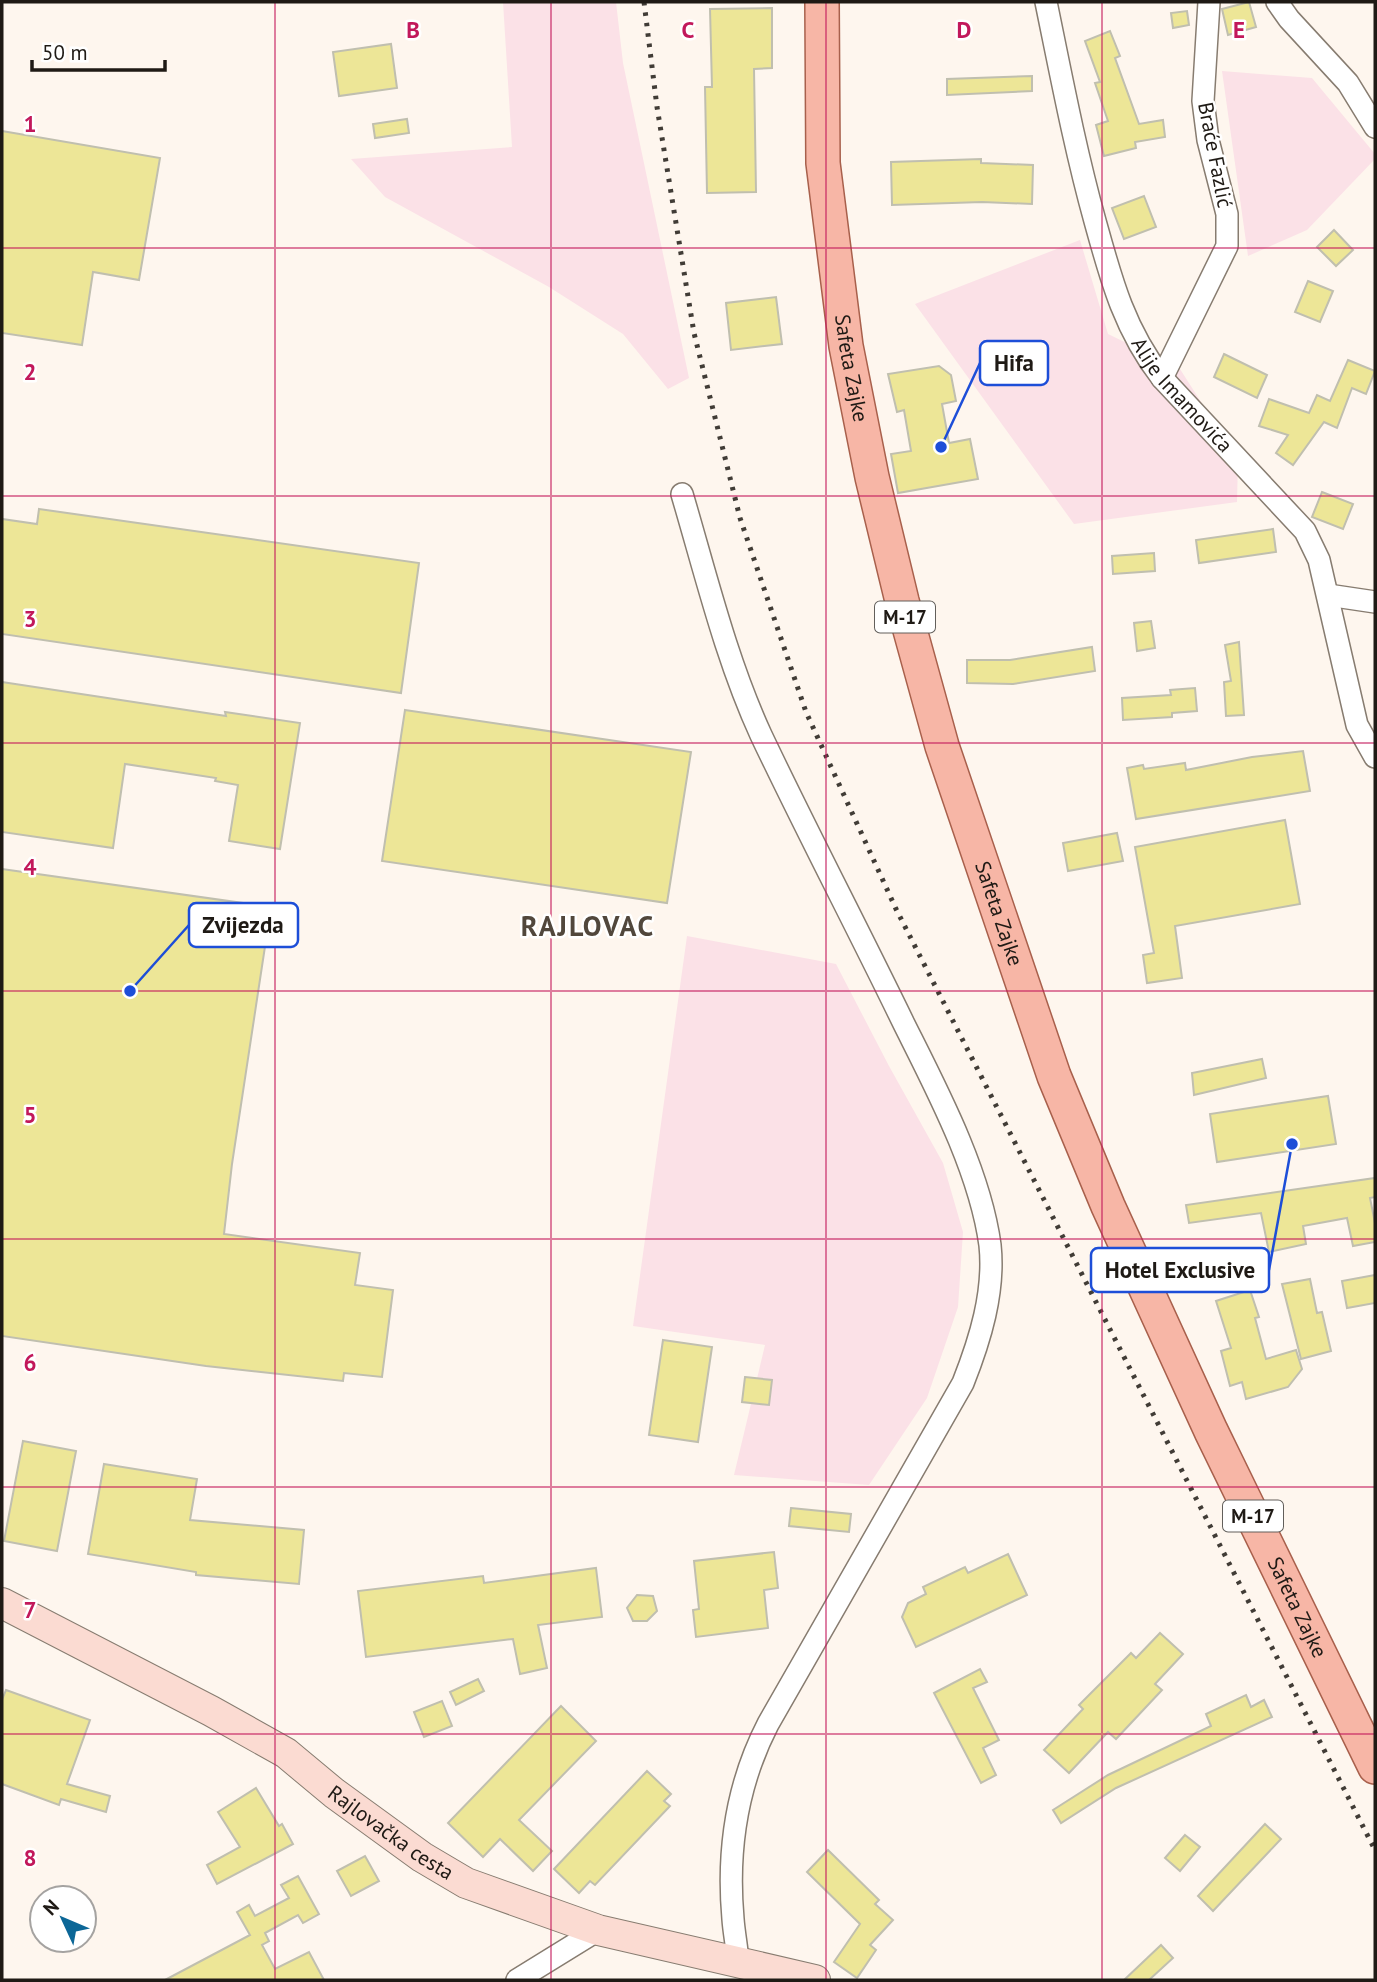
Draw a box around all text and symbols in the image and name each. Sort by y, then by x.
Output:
text: B [406,15,420,44]
text: C [682,15,695,44]
text: D [957,15,971,44]
text: E [1233,15,1245,44]
scale bar [32,28,164,72]
text: 50 m [42,39,88,66]
street label: Braće Fazlić [1192,100,1239,210]
text: 1 [23,109,37,138]
street label: Safeta Zajke [829,313,875,424]
street label: Alije Imamovića [1126,332,1239,458]
callout: Hifa [980,341,1048,385]
text: Hifa [994,348,1034,377]
text: 2 [23,357,37,386]
road number: M-17 [875,602,935,632]
text: 3 [23,604,37,633]
text: 4 [23,852,37,881]
street label: Safeta Zajke [969,858,1030,969]
callout: Zvijezda [189,903,298,947]
district label: RAJLOVAC [521,907,655,944]
text: Zvijezda [202,910,284,939]
text: 5 [23,1100,37,1129]
callout: Hotel Exclusive [1091,1248,1269,1292]
text: Hotel Exclusive [1105,1255,1255,1284]
text: 6 [23,1348,37,1377]
road number: M-17 [1223,1500,1283,1532]
street label: Safeta Zajke [1262,1552,1334,1662]
text: 7 [23,1595,37,1624]
street label: Rajlovačka cesta [323,1779,459,1886]
text: 8 [23,1843,37,1872]
north arrow [28,1884,98,1954]
text: N [38,1894,64,1920]

